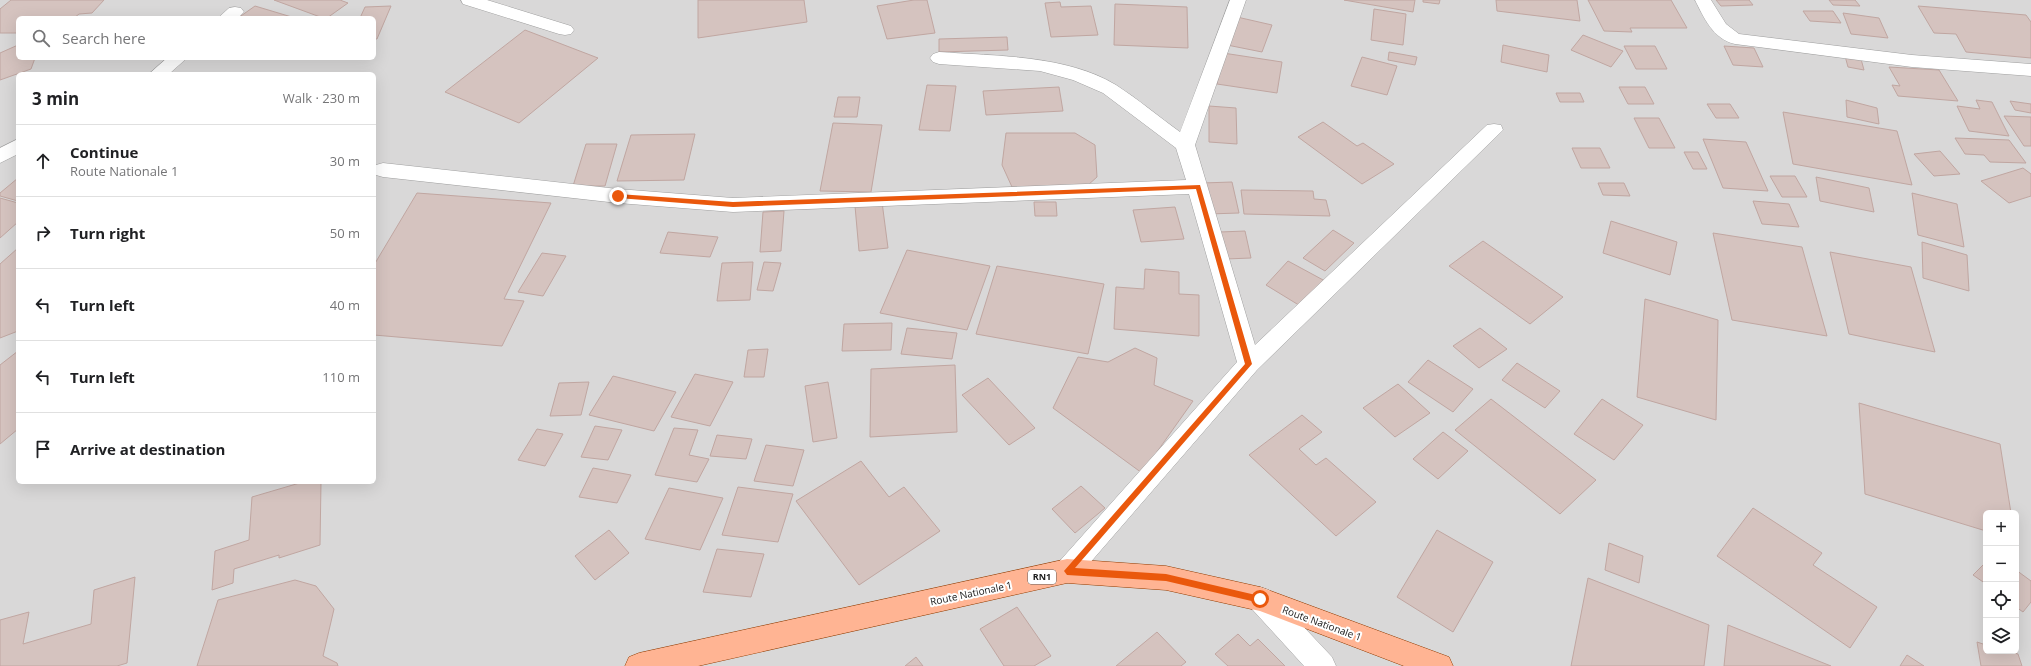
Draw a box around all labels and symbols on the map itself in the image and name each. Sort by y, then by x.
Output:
route end [609,187,627,205]
road number: RN1 [1028,570,1056,584]
street label: Route Nationale 1 [929,577,1013,609]
route start [1251,590,1269,608]
street label: Route Nationale 1 [1280,602,1364,644]

